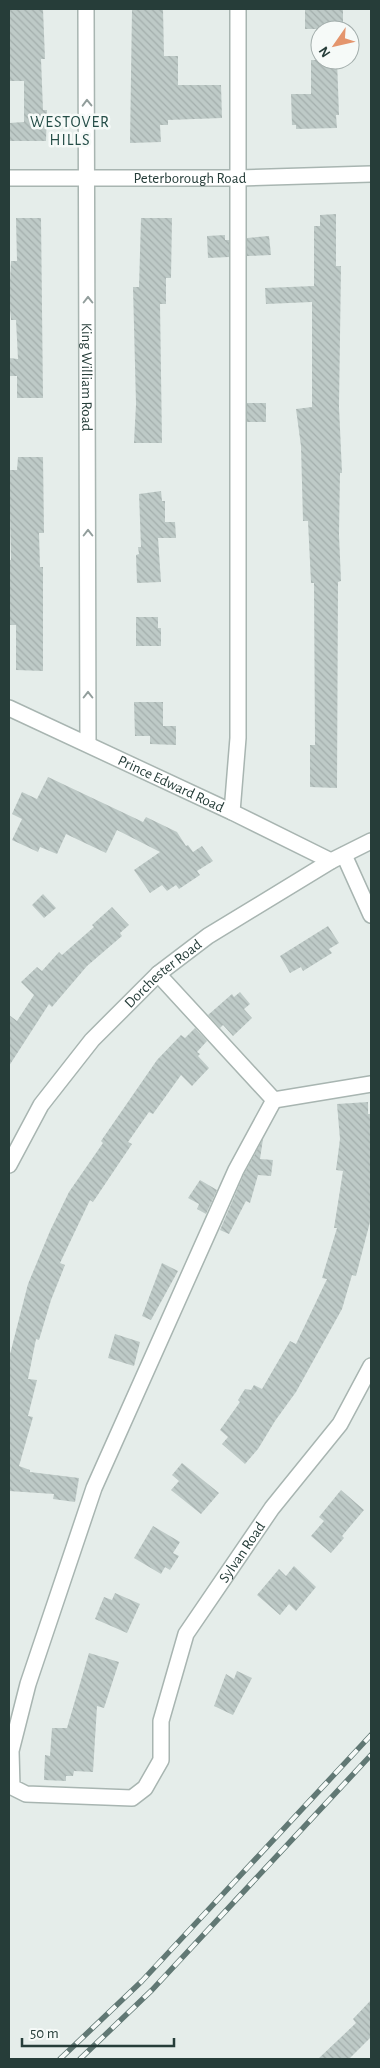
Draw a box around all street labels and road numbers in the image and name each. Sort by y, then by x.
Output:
street label: Peterborough Road [134,170,247,186]
street label: King William Road [79,323,95,432]
street label: Prince Edward Road [116,752,227,815]
street label: Dorchester Road [121,936,204,1011]
street label: Sylvan Road [216,1519,268,1585]

